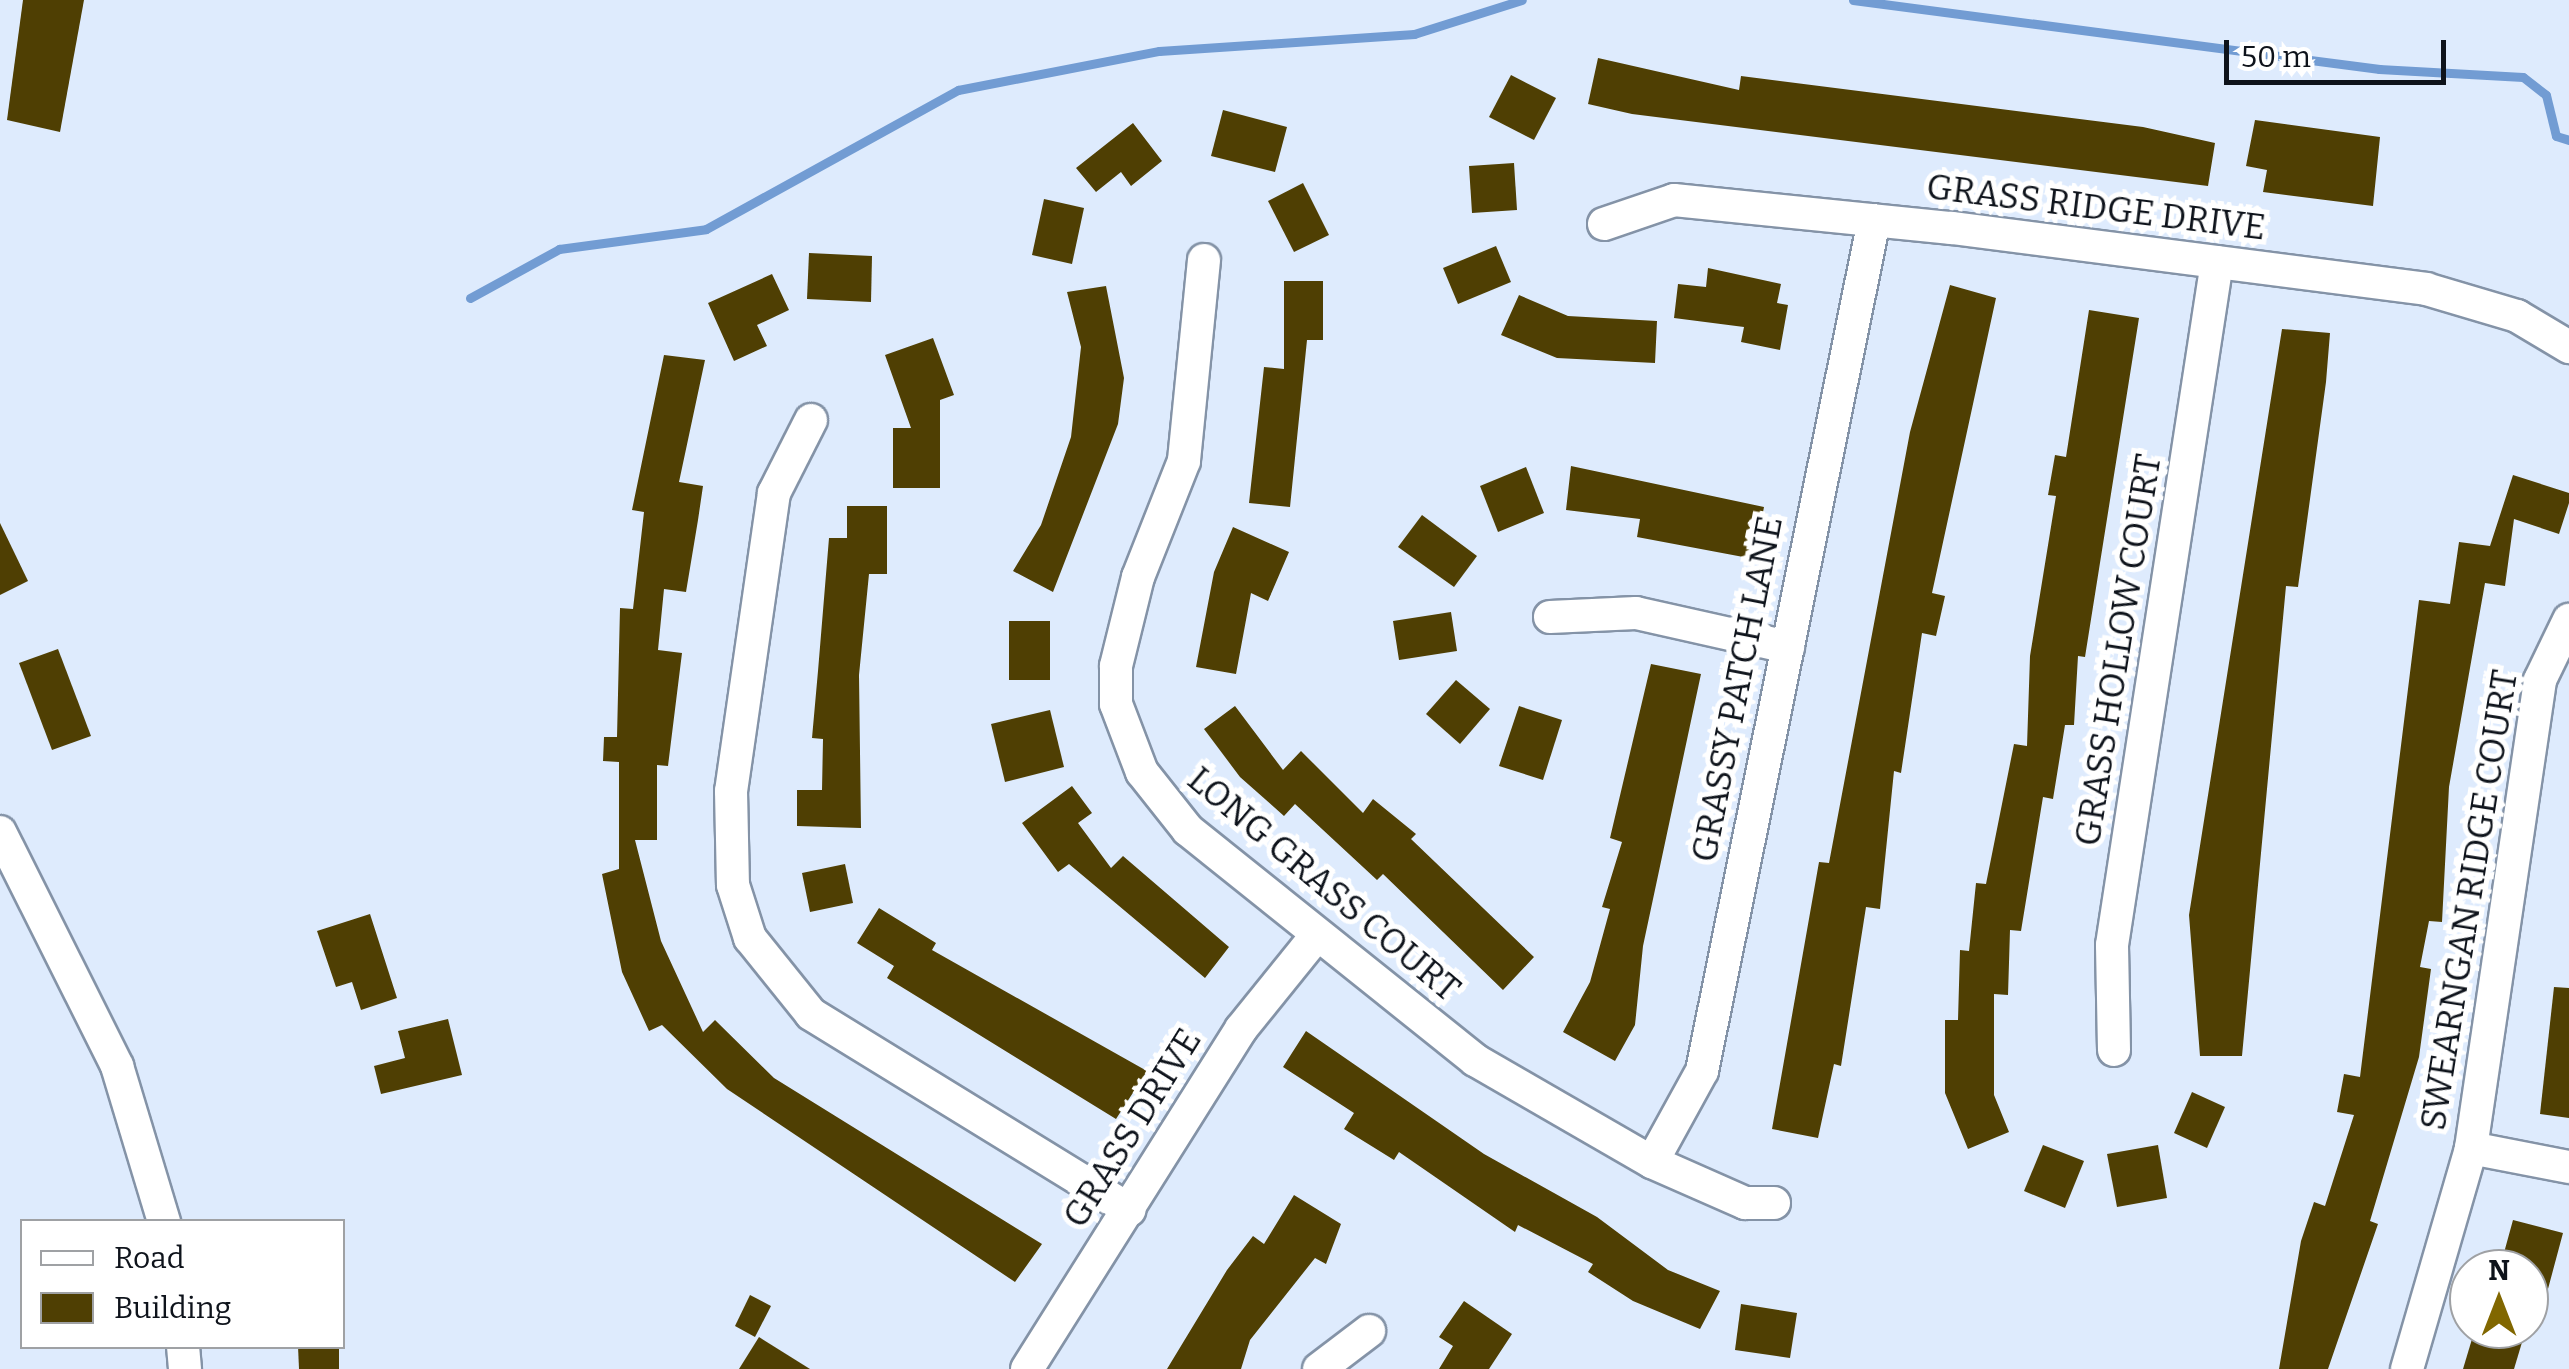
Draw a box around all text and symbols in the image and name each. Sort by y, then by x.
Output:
scale bar [2229,20,2452,82]
text: 50 m [2241,39,2311,75]
street label: GRASS RIDGE DRIVE [1924,165,2268,249]
street label: GRASS HOLLOW COURT [2066,451,2170,849]
street label: GRASSY PATCH LANE [1683,513,1791,865]
street label: SWEARNGAN RIDGE COURT [2412,667,2526,1133]
street label: LONG GRASS COURT [1179,758,1469,1010]
street label: GRASS DRIVE [1054,1021,1210,1235]
legend [20,1219,345,1349]
text: Road [114,1240,185,1276]
north arrow [2449,1249,2549,1349]
text: N [2488,1254,2510,1287]
text: Building [114,1290,232,1326]

